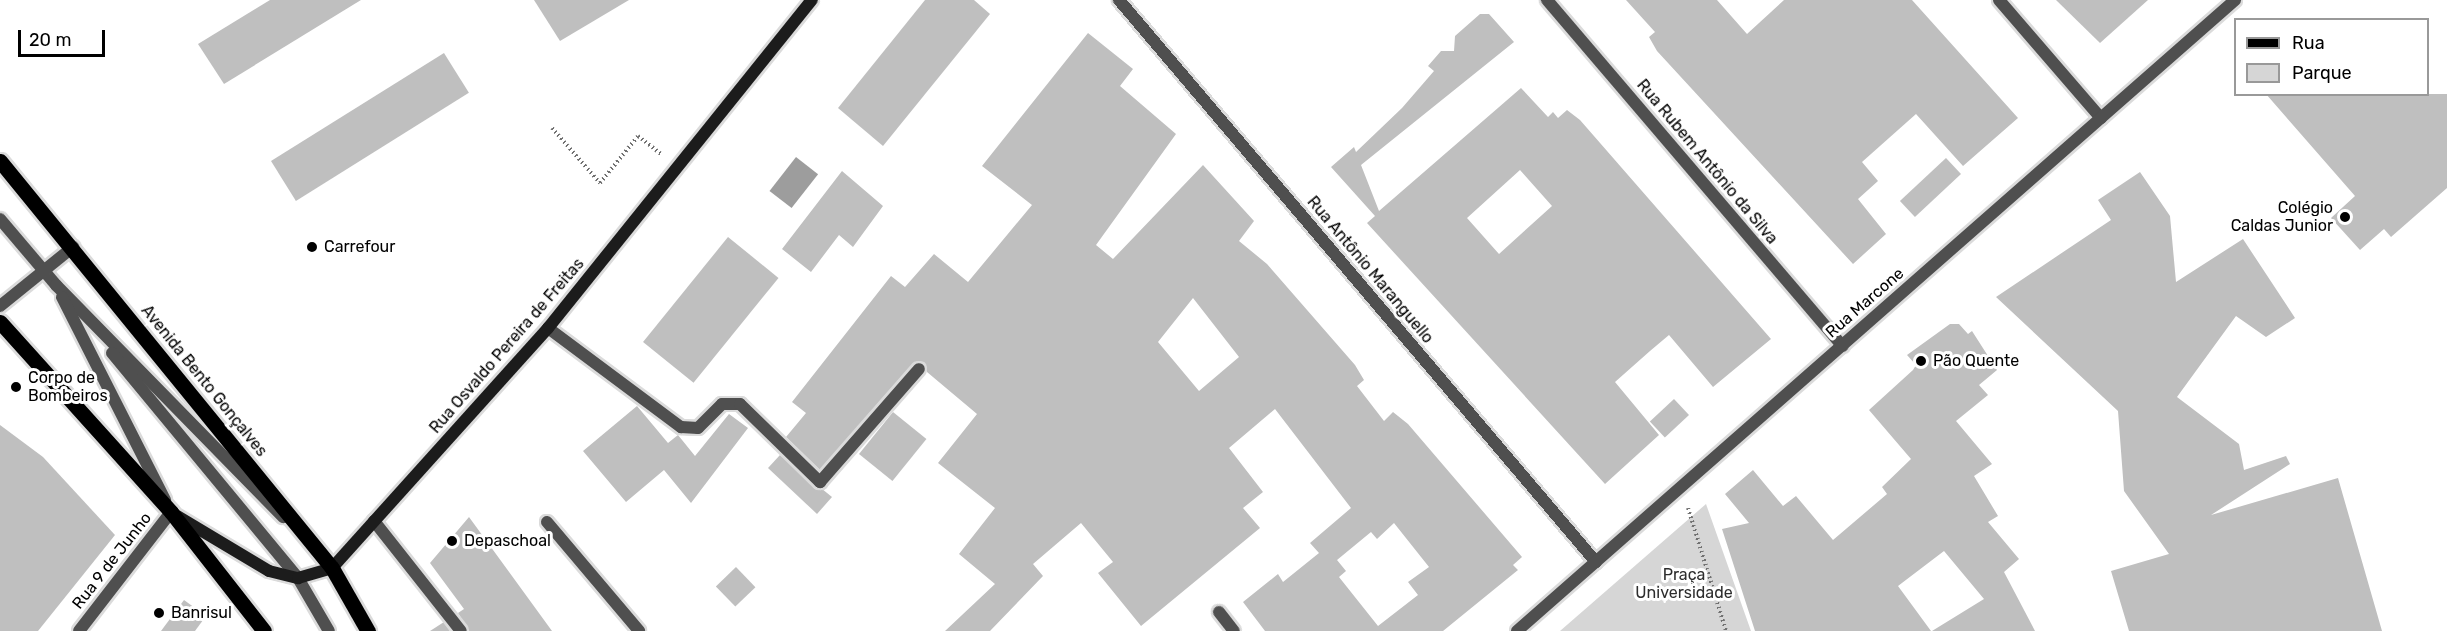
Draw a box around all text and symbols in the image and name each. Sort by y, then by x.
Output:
scale bar [21,18,108,56]
legend [2234,18,2429,96]
text: 20 m [29,29,71,51]
text: Rua [2292,32,2325,54]
text: Parque [2292,62,2352,84]
street label: Rua Rubem Antônio da Silva [1632,76,1782,248]
street label: Rua Antônio Maranguello [1303,192,1437,348]
place label: Colégio Caldas Junior [2231,198,2333,236]
marker: Colégio Caldas Junior [2338,210,2352,224]
place label: Carrefour [324,237,395,257]
marker: Carrefour [305,240,319,254]
street label: Rua Osvaldo Pereira de Freitas [426,255,588,437]
street label: Rua Marcone [1822,264,1908,342]
street label: Avenida Bento Gonçalves [137,301,271,461]
place label: Pão Quente [1933,351,2019,371]
marker: Pão Quente [1914,354,1928,368]
place label: Corpo de Bombeiros [28,368,108,406]
marker: Corpo de Bombeiros [9,380,23,394]
street label: Rua 9 de Junho [68,509,156,613]
place label: Depaschoal [464,531,551,551]
marker: Depaschoal [445,534,459,548]
park label: Praça Universidade [1635,565,1733,603]
place label: Banrisul [171,603,232,623]
marker: Banrisul [152,606,166,620]

